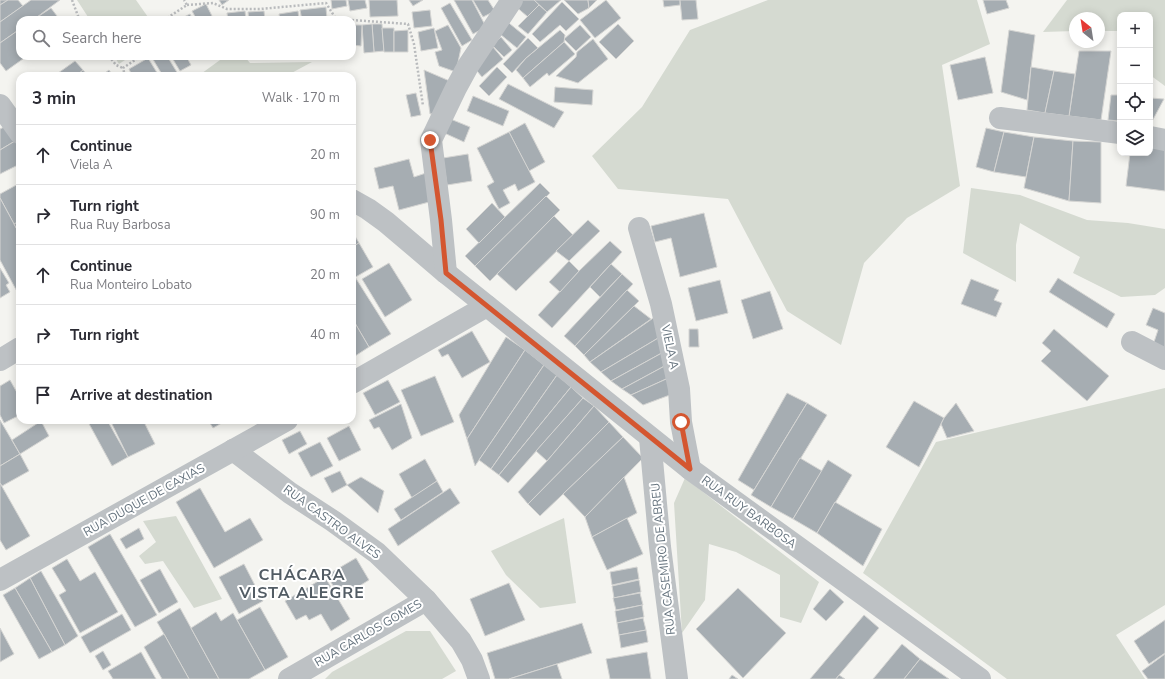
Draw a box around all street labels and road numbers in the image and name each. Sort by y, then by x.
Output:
street label: VIELA A [657,322,683,371]
street label: RUA DUQUE DE CAXIAS [80,460,208,540]
street label: RUA RUY BARBOSA [698,472,800,552]
street label: RUA CASTRO ALVES [280,481,384,563]
street label: RUA CASEMIRO DE ABREU [647,482,679,636]
street label: RUA CARLOS GOMES [311,596,425,670]

